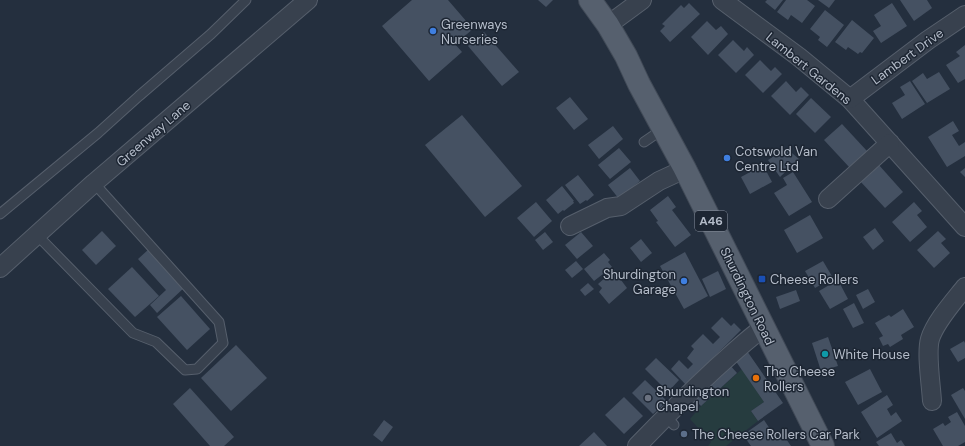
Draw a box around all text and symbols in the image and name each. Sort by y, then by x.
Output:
place label: Greenways Nurseries [441,16,508,48]
street label: Lambert Drive [868,24,947,88]
marker: Greenways Nurseries [428,26,438,36]
street label: Lambert Gardens [762,29,855,108]
street label: Greenway Lane [113,97,194,170]
place label: Cotswold Van Centre Ltd [735,143,818,175]
marker: Cotswold Van Centre Ltd [722,153,732,163]
road number: A46 [695,211,727,231]
street label: Shurdington Road [716,244,779,348]
place label: Shurdington Garage [603,266,676,298]
place label: Cheese Rollers [770,271,859,288]
marker: Cheese Rollers [757,274,767,284]
marker: Shurdington Garage [679,276,689,286]
place label: White House [833,346,910,363]
marker: White House [820,349,830,359]
place label: The Cheese Rollers [764,363,835,395]
marker: The Cheese Rollers [751,373,761,383]
place label: Shurdington Chapel [656,383,729,415]
marker: Shurdington Chapel [643,393,653,403]
place label: The Cheese Rollers Car Park [692,426,860,443]
marker: The Cheese Rollers Car Park [679,429,689,439]

